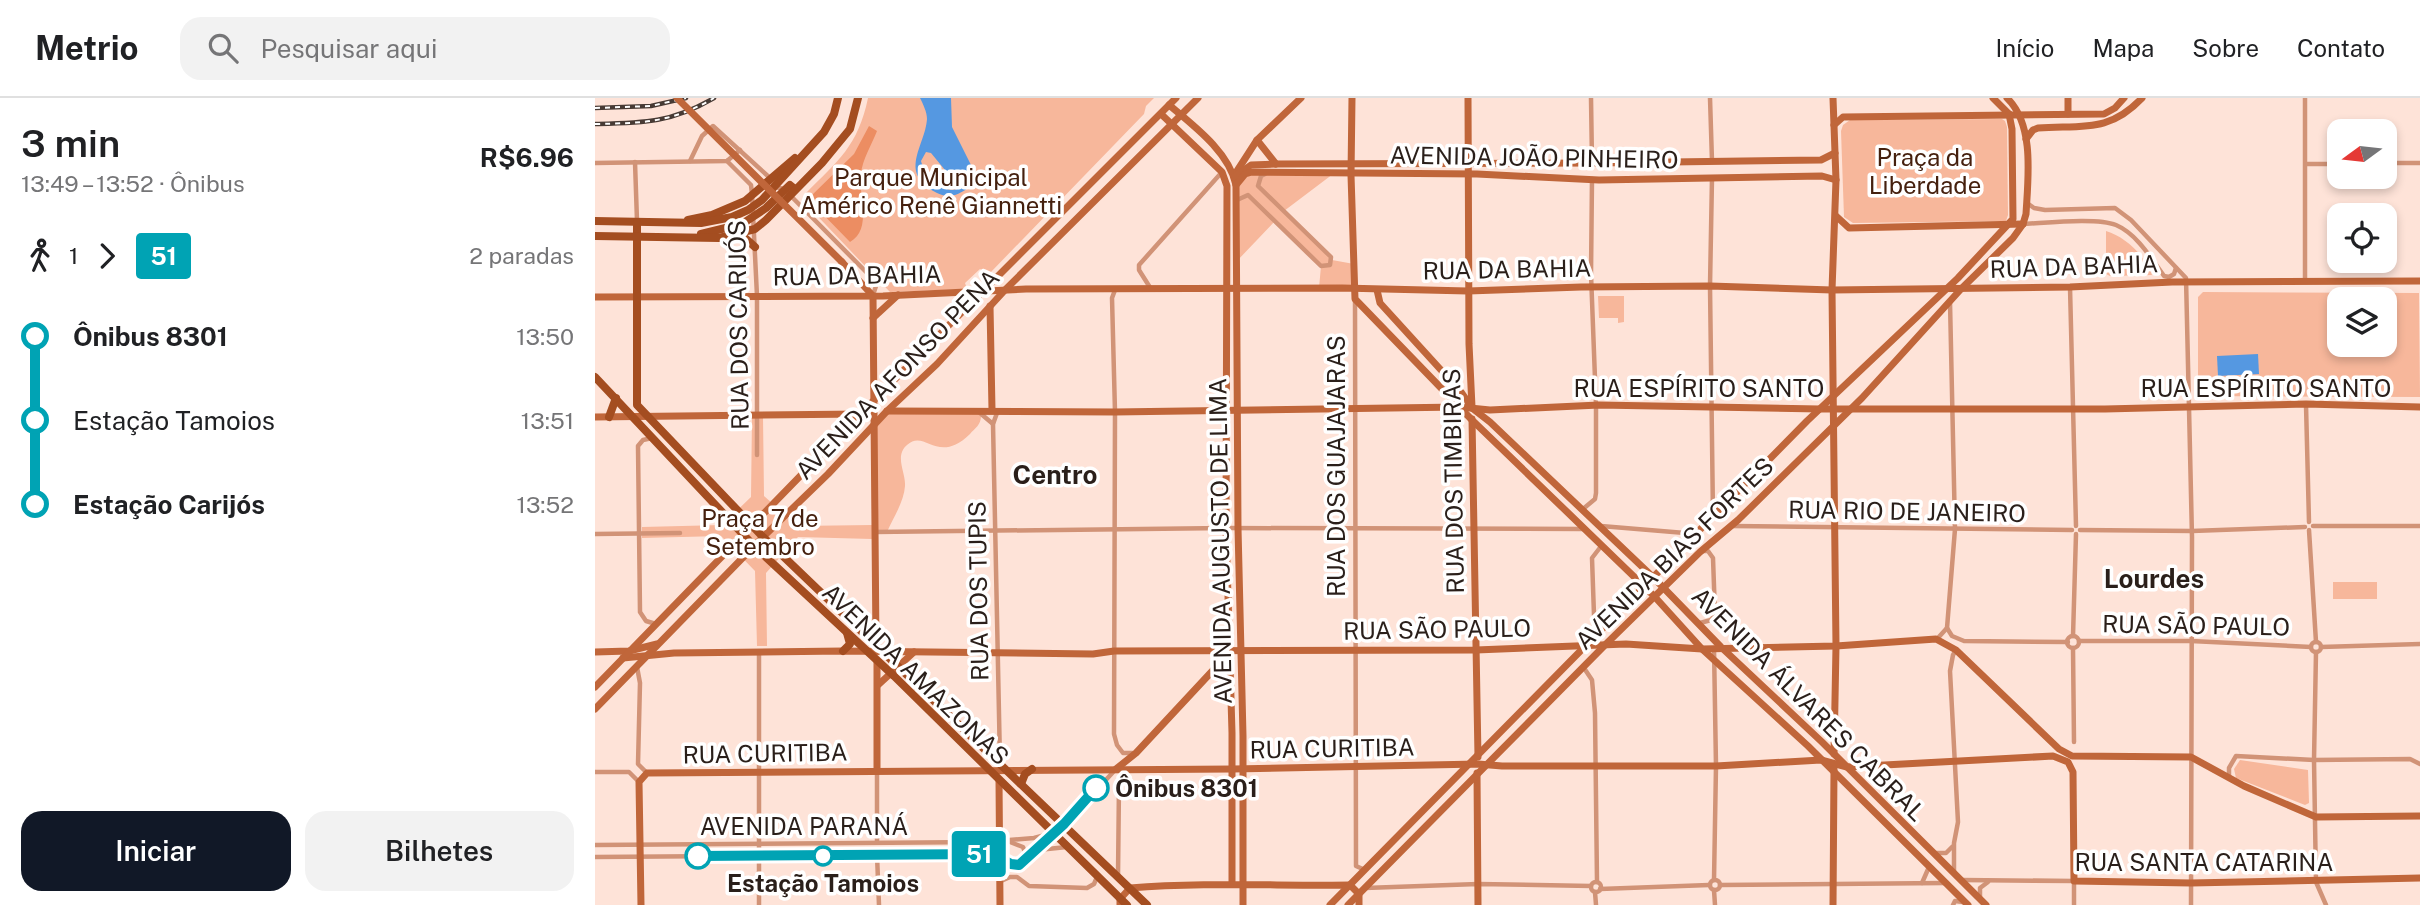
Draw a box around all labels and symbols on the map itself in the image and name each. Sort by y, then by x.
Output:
north arrow [2327,119,2397,189]
street label: AVENIDA JOÃO PINHEIRO [1389,140,1679,174]
park label: Praça da Liberdade [1869,143,1981,199]
park label: Parque Municipal Américo Renê Giannetti [800,163,1062,219]
street label: RUA DOS CARIJÓS [722,220,754,430]
street label: RUA DA BAHIA [1989,249,2159,283]
street label: RUA DA BAHIA [1422,254,1592,284]
street label: RUA DA BAHIA [772,260,942,290]
street label: AVENIDA AFONSO PENA [789,263,1005,485]
street label: RUA DOS GUAJAJARAS [1322,335,1350,597]
street label: RUA DOS TIMBIRAS [1437,368,1469,594]
street label: RUA ESPÍRITO SANTO [1574,374,1824,402]
street label: RUA ESPÍRITO SANTO [2141,374,2391,402]
street label: AVENIDA AUGUSTO DE LIMA [1203,378,1237,704]
street label: AVENIDA BIAS FORTES [1569,451,1779,655]
district label: Centro [1012,459,1098,490]
street label: RUA RIO DE JANEIRO [1788,495,2026,527]
street label: RUA DOS TUPIS [962,501,994,681]
park label: Praça 7 de Setembro [701,504,819,560]
district label: Lourdes [2104,563,2204,594]
street label: AVENIDA AMAZONAS [817,578,1015,770]
street label: AVENIDA ÁLVARES CABRAL [1686,581,1932,827]
street label: RUA SÃO PAULO [2102,609,2290,641]
street label: RUA SÃO PAULO [1343,613,1531,645]
street label: RUA CURITIBA [1249,733,1415,763]
street label: RUA CURITIBA [682,738,848,768]
place label: Ônibus 8301 [1115,774,1258,802]
marker: Ônibus 8301 [1083,775,1109,801]
street label: AVENIDA PARANÁ [700,812,908,840]
line badge: 51 [947,831,1011,877]
unlabelled marker [685,843,711,869]
marker: Estação Tamoios [813,846,833,866]
street label: RUA SANTA CATARINA [2075,848,2333,876]
place label: Estação Tamoios [727,869,919,898]

